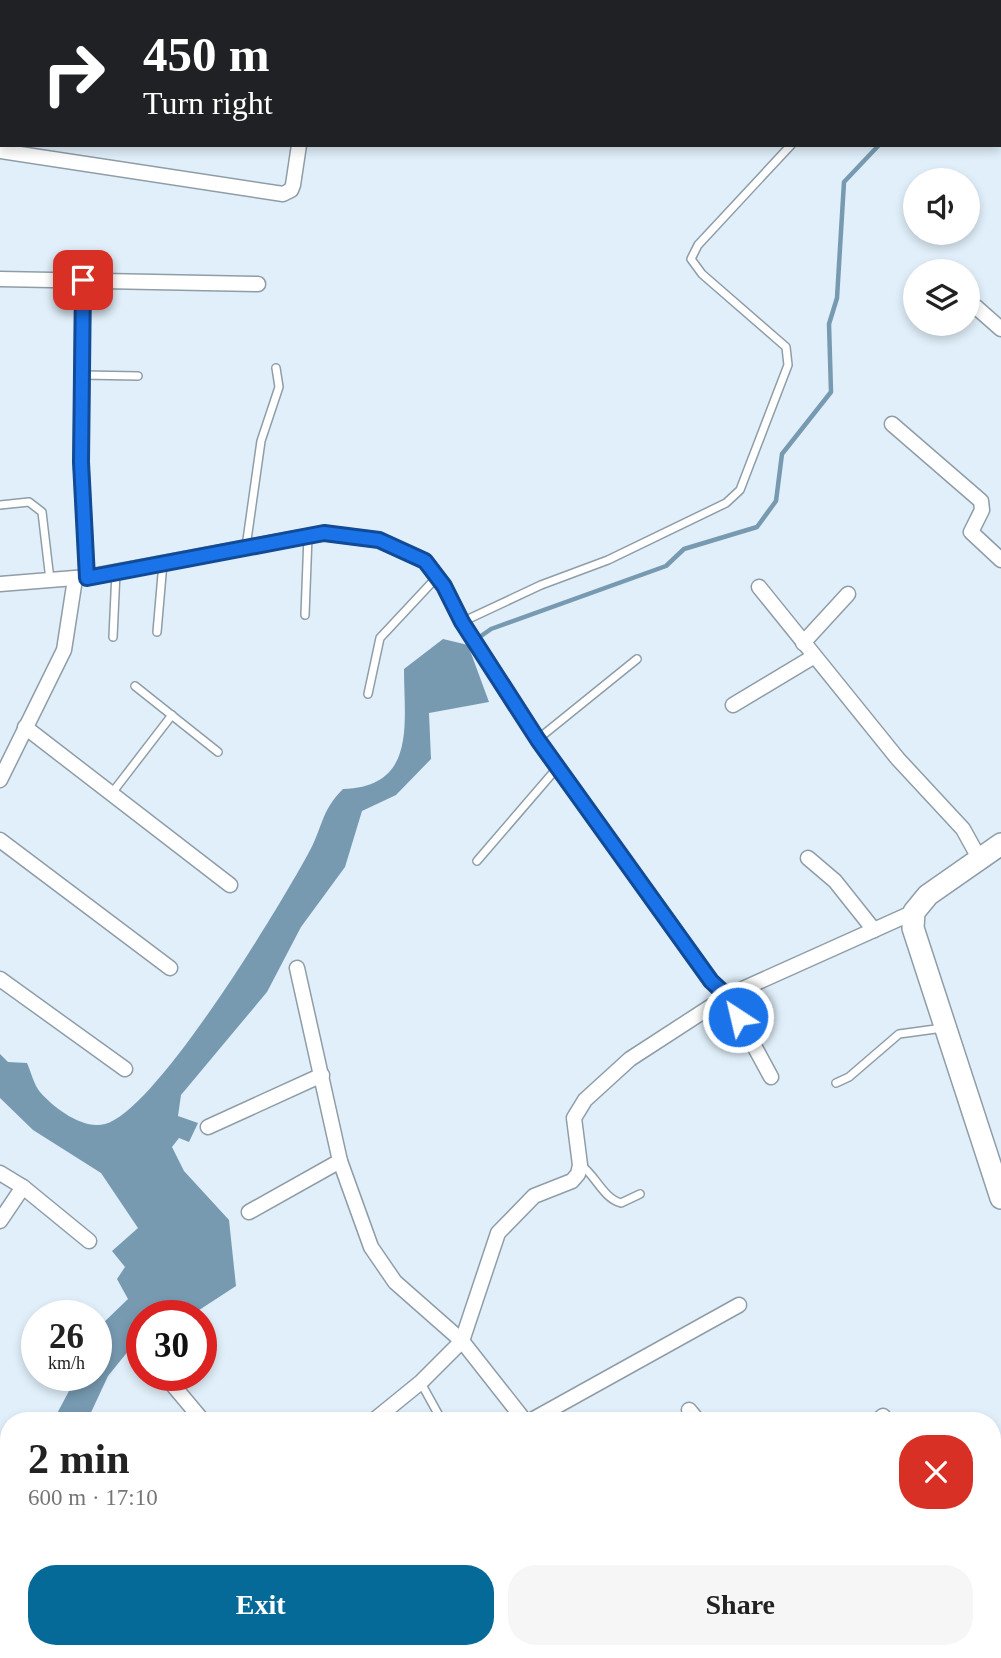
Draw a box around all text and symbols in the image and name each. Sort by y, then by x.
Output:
text: 450 m [143,27,270,82]
icon: right [28,28,119,119]
text: Turn right [143,85,273,121]
map controls [903,168,980,336]
button: sound [903,168,980,245]
pin [53,250,113,310]
button: layers [903,259,980,336]
icon: arrive [64,261,102,299]
position arrow [701,980,775,1054]
speed limit sign: 30 [126,1300,217,1391]
text: 26 [49,1317,84,1356]
text: km/h [48,1353,85,1373]
button: close [899,1435,973,1509]
text: 2 min [28,1436,130,1482]
text: 600 m · 17:10 [28,1485,158,1510]
button: Exit [28,1565,494,1645]
button: Share [508,1565,973,1645]

